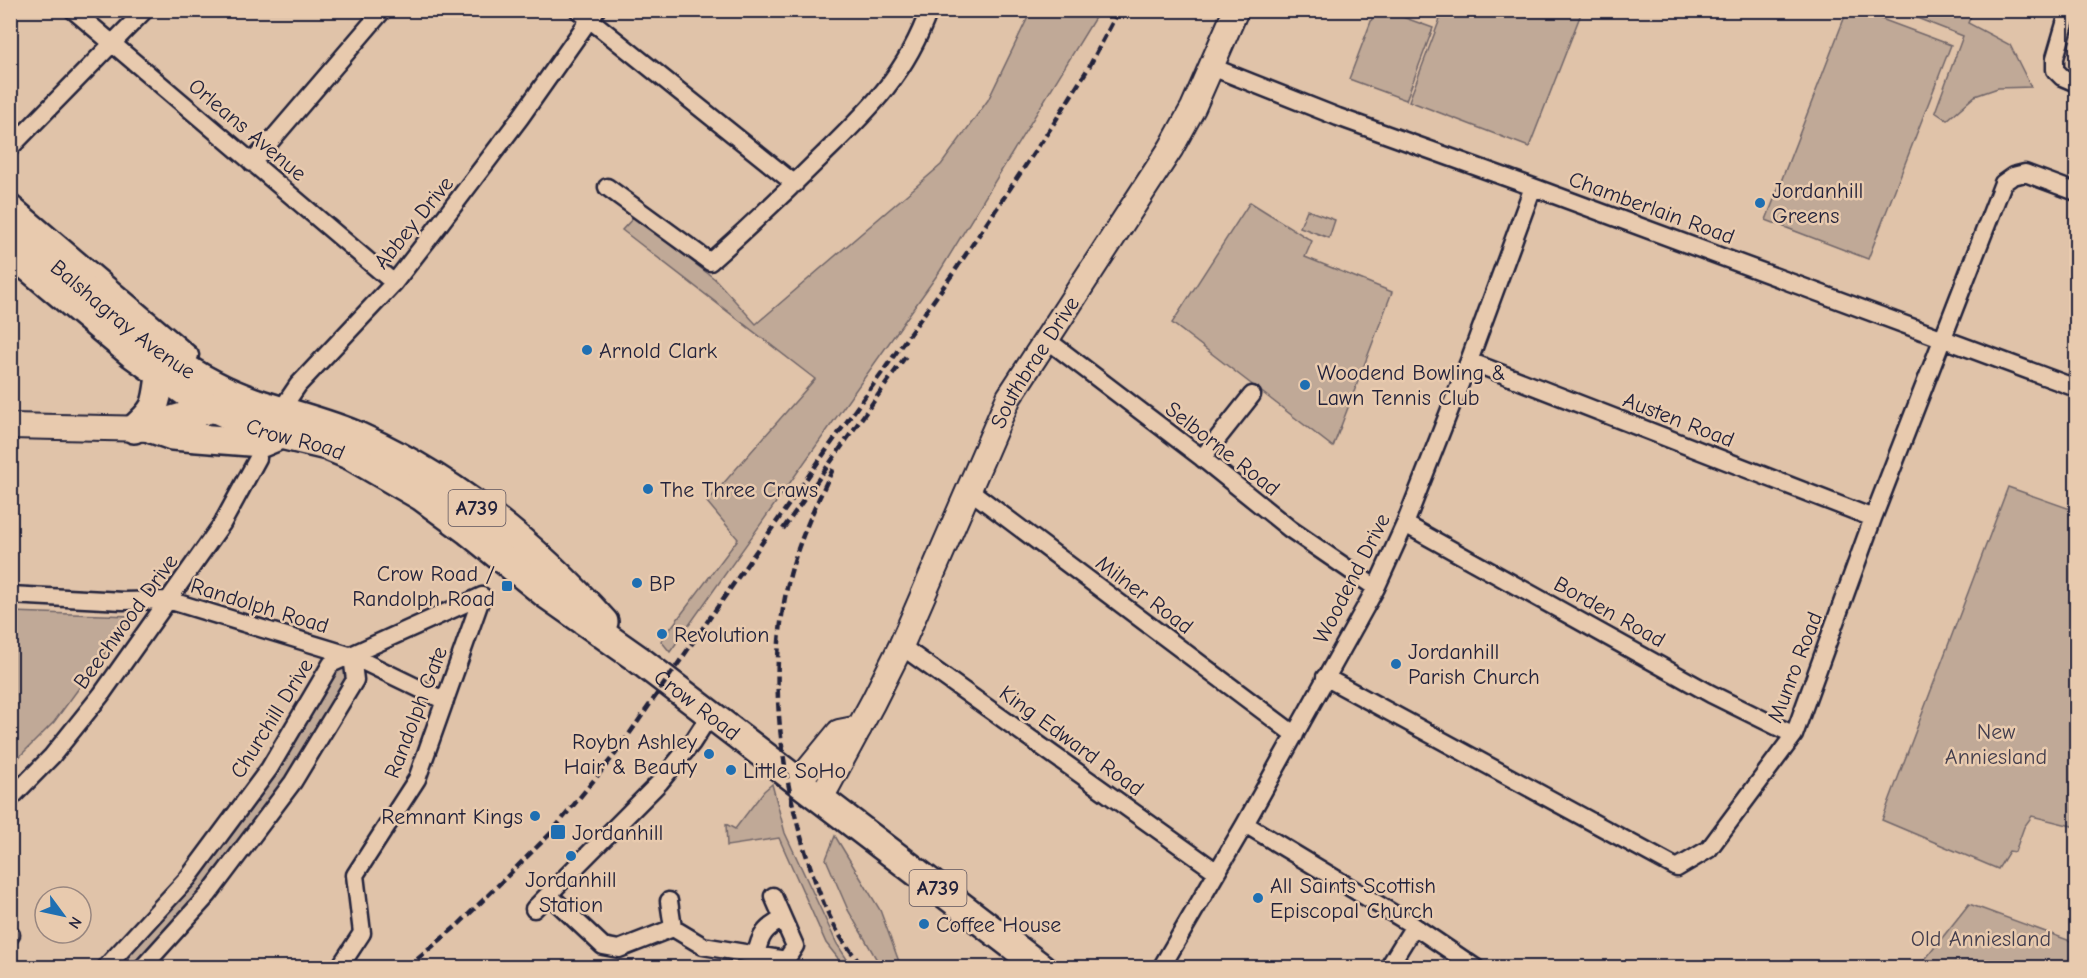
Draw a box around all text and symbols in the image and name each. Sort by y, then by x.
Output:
street label: Orleans Avenue [183,73,312,187]
street label: Chamberlain Road [1565,166,1738,250]
street label: Abbey Drive [368,171,459,274]
place label: Jordanhill Greens [1772,178,1863,229]
marker: Jordanhill Greens [1753,196,1767,210]
street label: Balshagray Avenue [45,254,200,385]
street label: Southbrae Drive [985,292,1085,432]
place label: Arnold Clark [599,338,718,364]
marker: Arnold Clark [580,343,594,357]
place label: Woodend Bowling & Lawn Tennis Club [1317,360,1506,411]
marker: Woodend Bowling & Lawn Tennis Club [1298,378,1312,392]
street label: Austen Road [1619,387,1738,453]
street label: Selborne Road [1160,396,1285,502]
street label: Crow Road [242,413,349,466]
place label: The Three Craws [660,477,818,503]
marker: The Three Craws [641,482,655,496]
road number: A739 [448,490,506,526]
street label: Woodend Drive [1308,509,1396,648]
street label: Beechwood Drive [68,549,183,694]
street label: Milner Road [1091,550,1198,640]
place label: Crow Road / Randolph Road [352,561,495,612]
place label: BP [649,571,675,597]
street label: Borden Road [1549,571,1670,653]
street label: Randolph Road [188,573,332,639]
marker: BP [630,576,644,590]
marker: Crow Road / Randolph Road [500,579,514,593]
street label: Munro Road [1762,608,1828,726]
place label: Revolution [674,622,769,648]
marker: Revolution [655,627,669,641]
place label: Jordanhill Parish Church [1408,639,1540,690]
street label: Randolph Gate [379,643,453,782]
street label: Churchill Drive [225,654,319,783]
marker: Jordanhill Parish Church [1389,657,1403,671]
street label: Crow Road [649,664,745,746]
street label: King Edward Road [994,680,1149,802]
park label: New Anniesland [1945,719,2047,770]
place label: Roybn Ashley Hair & Beauty [564,729,697,780]
marker: Roybn Ashley Hair & Beauty [702,747,716,761]
place label: Little SoHo [743,758,846,784]
marker: Little SoHo [724,763,738,777]
place label: Remnant Kings [381,804,523,830]
marker: Remnant Kings [528,809,542,823]
place label: Jordanhill [572,820,663,846]
marker: Jordanhill [549,823,567,841]
marker: Jordanhill Station [564,849,578,863]
place label: Jordanhill Station [525,867,617,918]
road number: A739 [910,870,966,906]
place label: All Saints Scottish Episcopal Church [1270,873,1436,924]
north arrow [33,885,93,945]
marker: All Saints Scottish Episcopal Church [1251,891,1265,905]
place label: Coffee House [936,912,1061,938]
text: N [64,913,85,932]
marker: Coffee House [917,917,931,931]
park label: Old Anniesland [1911,926,2051,952]

